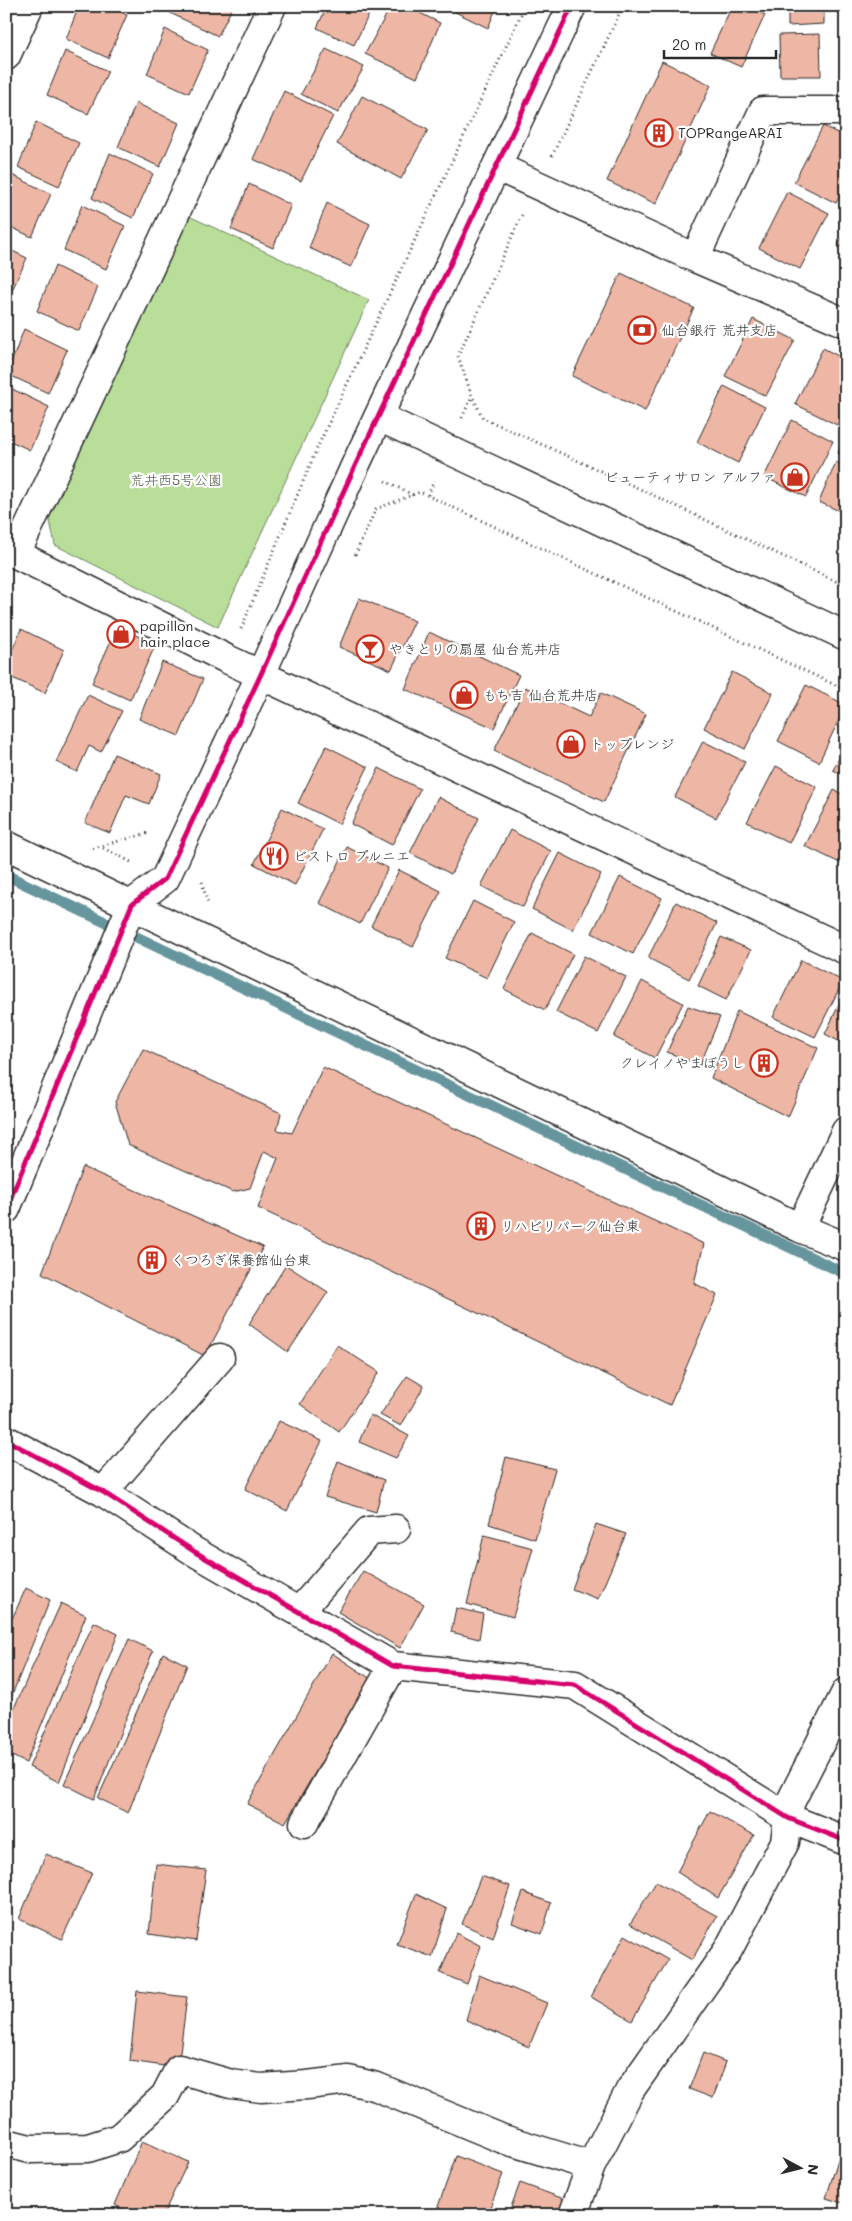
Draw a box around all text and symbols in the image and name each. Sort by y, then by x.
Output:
scale bar [664,28,777,60]
text: 20 m [672,34,706,54]
building icon: TOPRangeARAI [644,118,674,148]
place label: TOPRangeARAI [678,123,782,142]
bank icon: 仙台銀行 荒井支店 [627,315,657,345]
place label: 仙台銀行 荒井支店 [661,320,777,339]
shop icon: ビューティサロン アルファ [780,462,810,492]
place label: ビューティサロン アルファ [604,467,776,486]
park label: 荒井西5号公園 [130,470,222,489]
place label: papillon hair place [140,616,210,651]
shop icon: papillon hair place [106,619,136,649]
bar icon: やきとりの扇屋 仙台荒井店 [355,634,385,664]
place label: やきとりの扇屋 仙台荒井店 [389,639,561,658]
shop icon: もち吉 仙台荒井店 [449,680,479,710]
place label: もち吉 仙台荒井店 [483,685,598,704]
shop icon: トップレンジ [556,729,586,759]
place label: トップレンジ [590,734,674,753]
restaurant icon: ビストロ プルニエ [259,841,289,871]
place label: ビストロ プルニエ [293,846,410,865]
building icon: クレイノやまぼうし [749,1048,779,1078]
place label: クレイノやまぼうし [620,1053,745,1072]
building icon: リハビリパーク仙台東 [466,1211,496,1241]
place label: リハビリパーク仙台東 [500,1216,640,1235]
building icon: くつろぎ保養館仙台東 [137,1245,167,1275]
place label: くつろぎ保養館仙台東 [171,1250,311,1269]
north arrow [774,2144,824,2194]
text: N [803,2163,823,2176]

